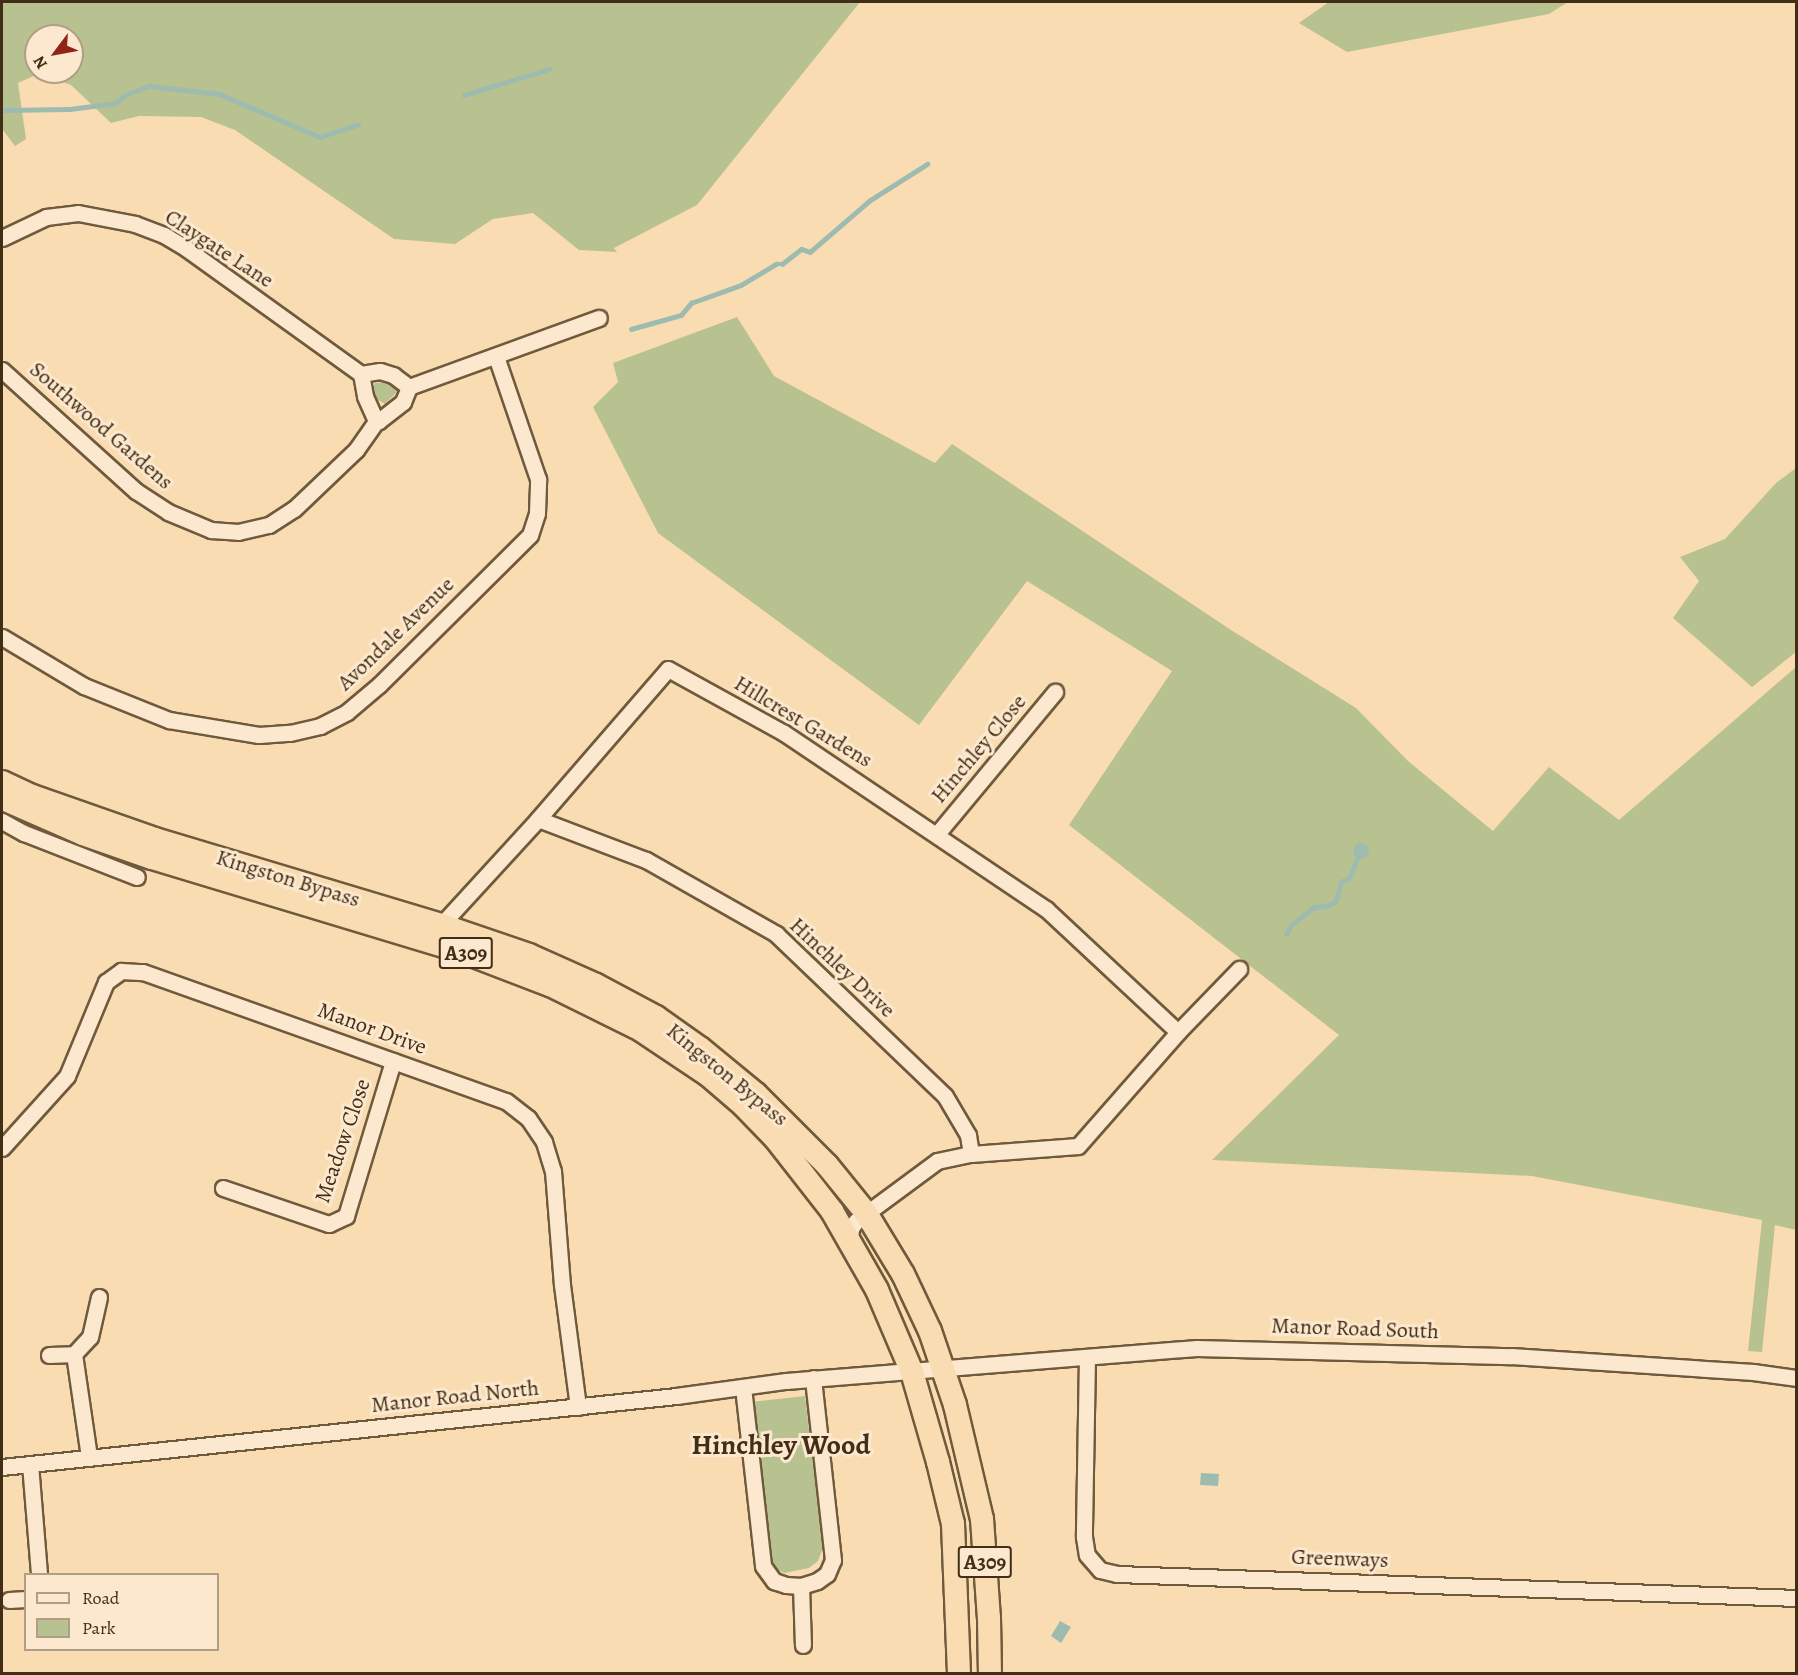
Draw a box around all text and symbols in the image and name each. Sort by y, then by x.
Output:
north arrow [24,24,84,84]
text: N [28,52,53,73]
street label: Claygate Lane [160,204,278,294]
street label: Southwood Gardens [24,357,178,495]
street label: Avondale Avenue [332,572,460,696]
street label: Hillcrest Gardens [729,670,877,774]
street label: Hinchley Close [926,689,1032,809]
street label: Kingston Bypass [213,845,363,913]
street label: Hinchley Drive [784,912,900,1024]
road number: A309 [438,935,494,971]
street label: Manor Drive [314,997,430,1061]
street label: Kingston Bypass [661,1018,793,1132]
street label: Meadow Close [309,1076,377,1206]
street label: Manor Road South [1271,1313,1439,1345]
street label: Manor Road North [370,1375,540,1419]
district label: Hinchley Wood [692,1428,870,1462]
road number: A309 [956,1544,1014,1580]
street label: Greenways [1291,1544,1389,1574]
legend [24,1573,219,1651]
text: Road [82,1586,119,1610]
text: Park [82,1616,116,1640]

